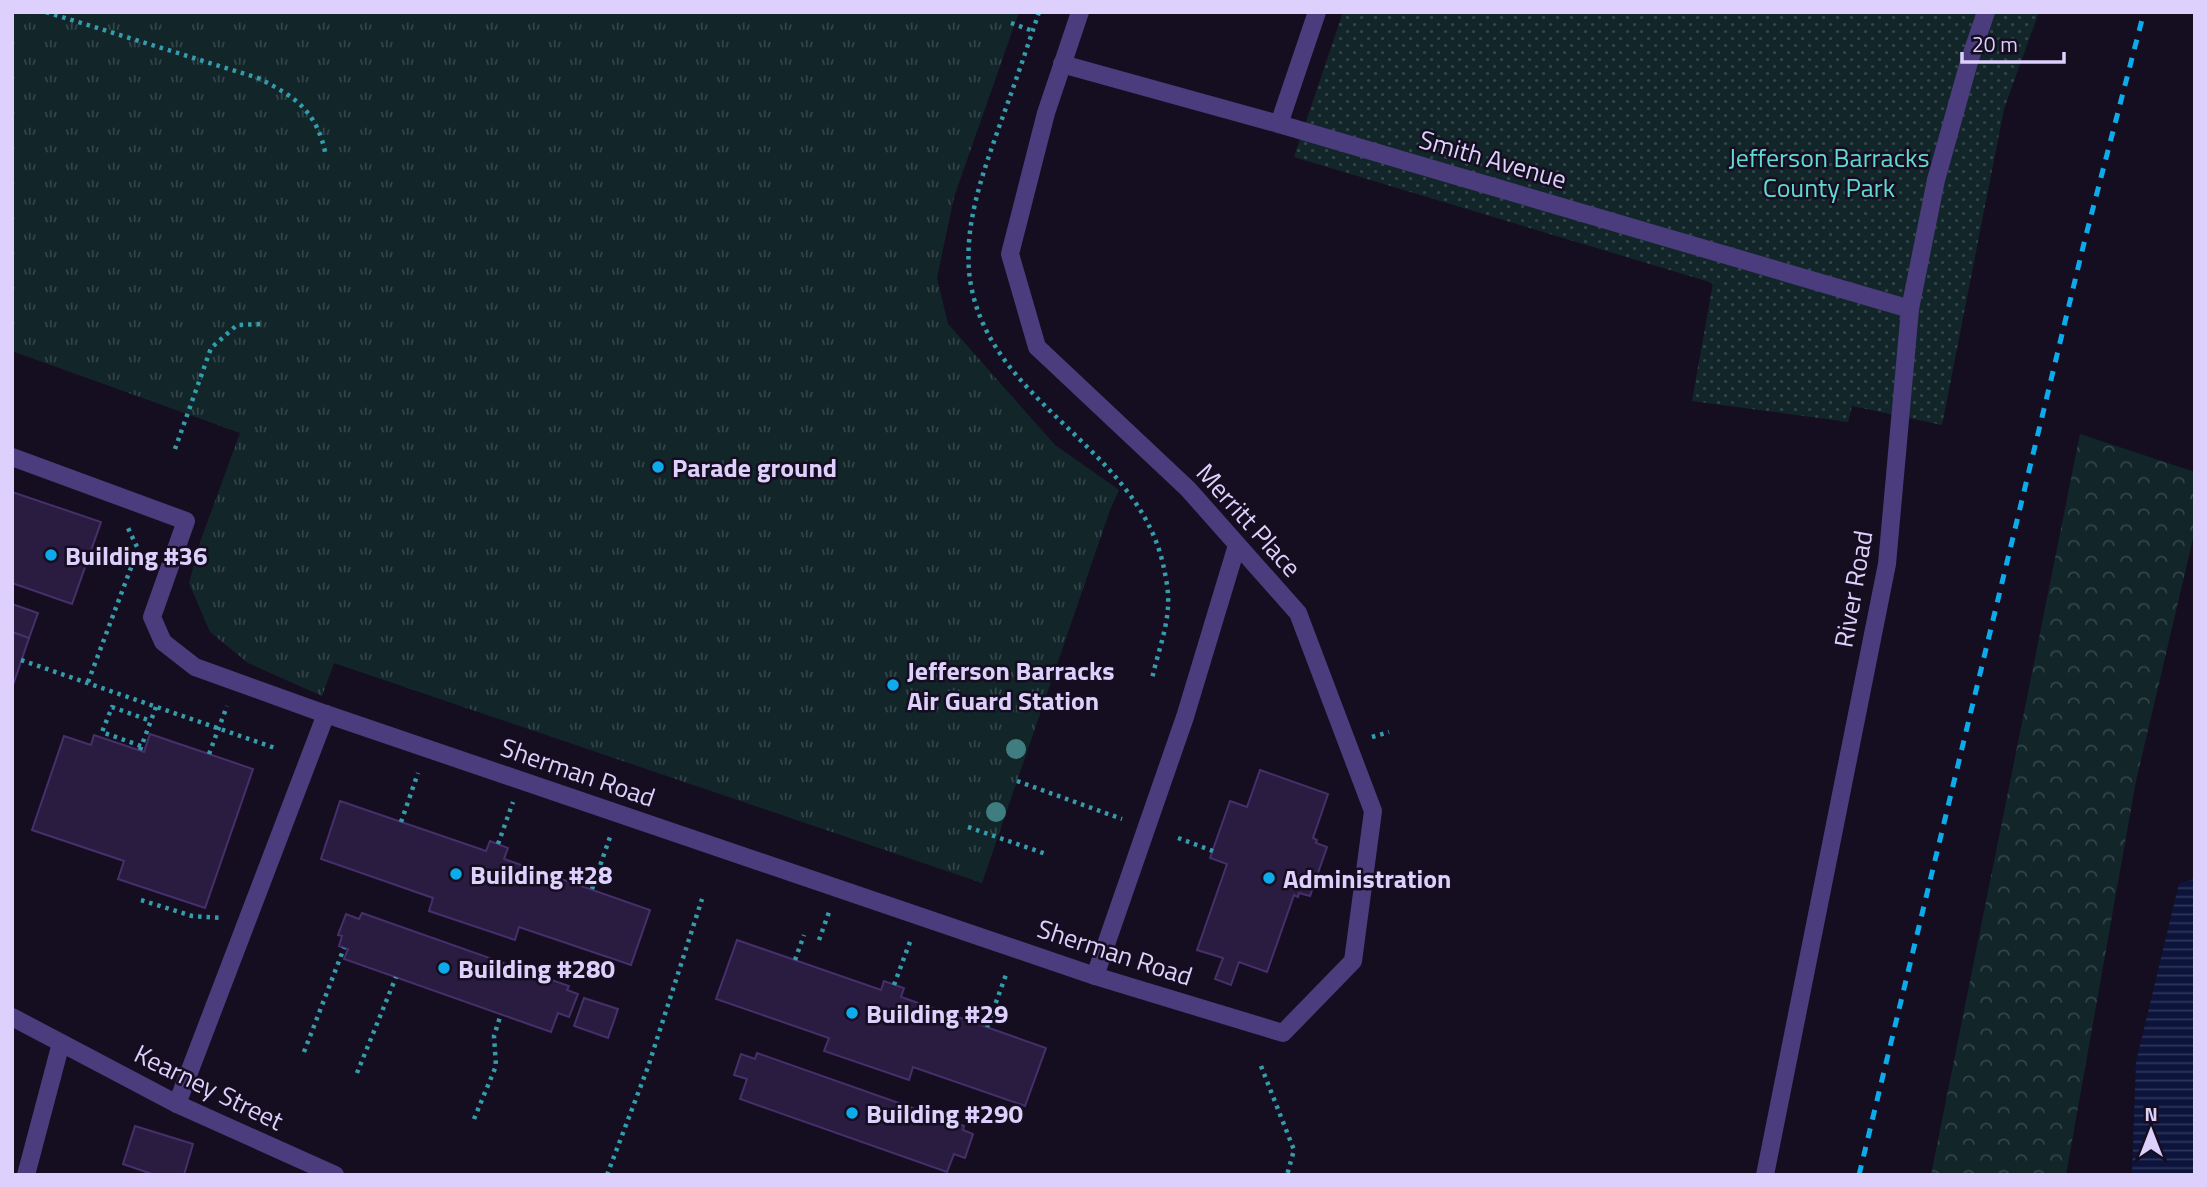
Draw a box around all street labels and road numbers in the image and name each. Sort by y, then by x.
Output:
street label: Smith Avenue [1415,119,1571,199]
street label: Merritt Place [1187,454,1311,586]
street label: River Road [1824,527,1882,651]
street label: Sherman Road [496,727,660,817]
street label: Sherman Road [1032,909,1198,995]
street label: Kearney Street [128,1034,290,1140]

